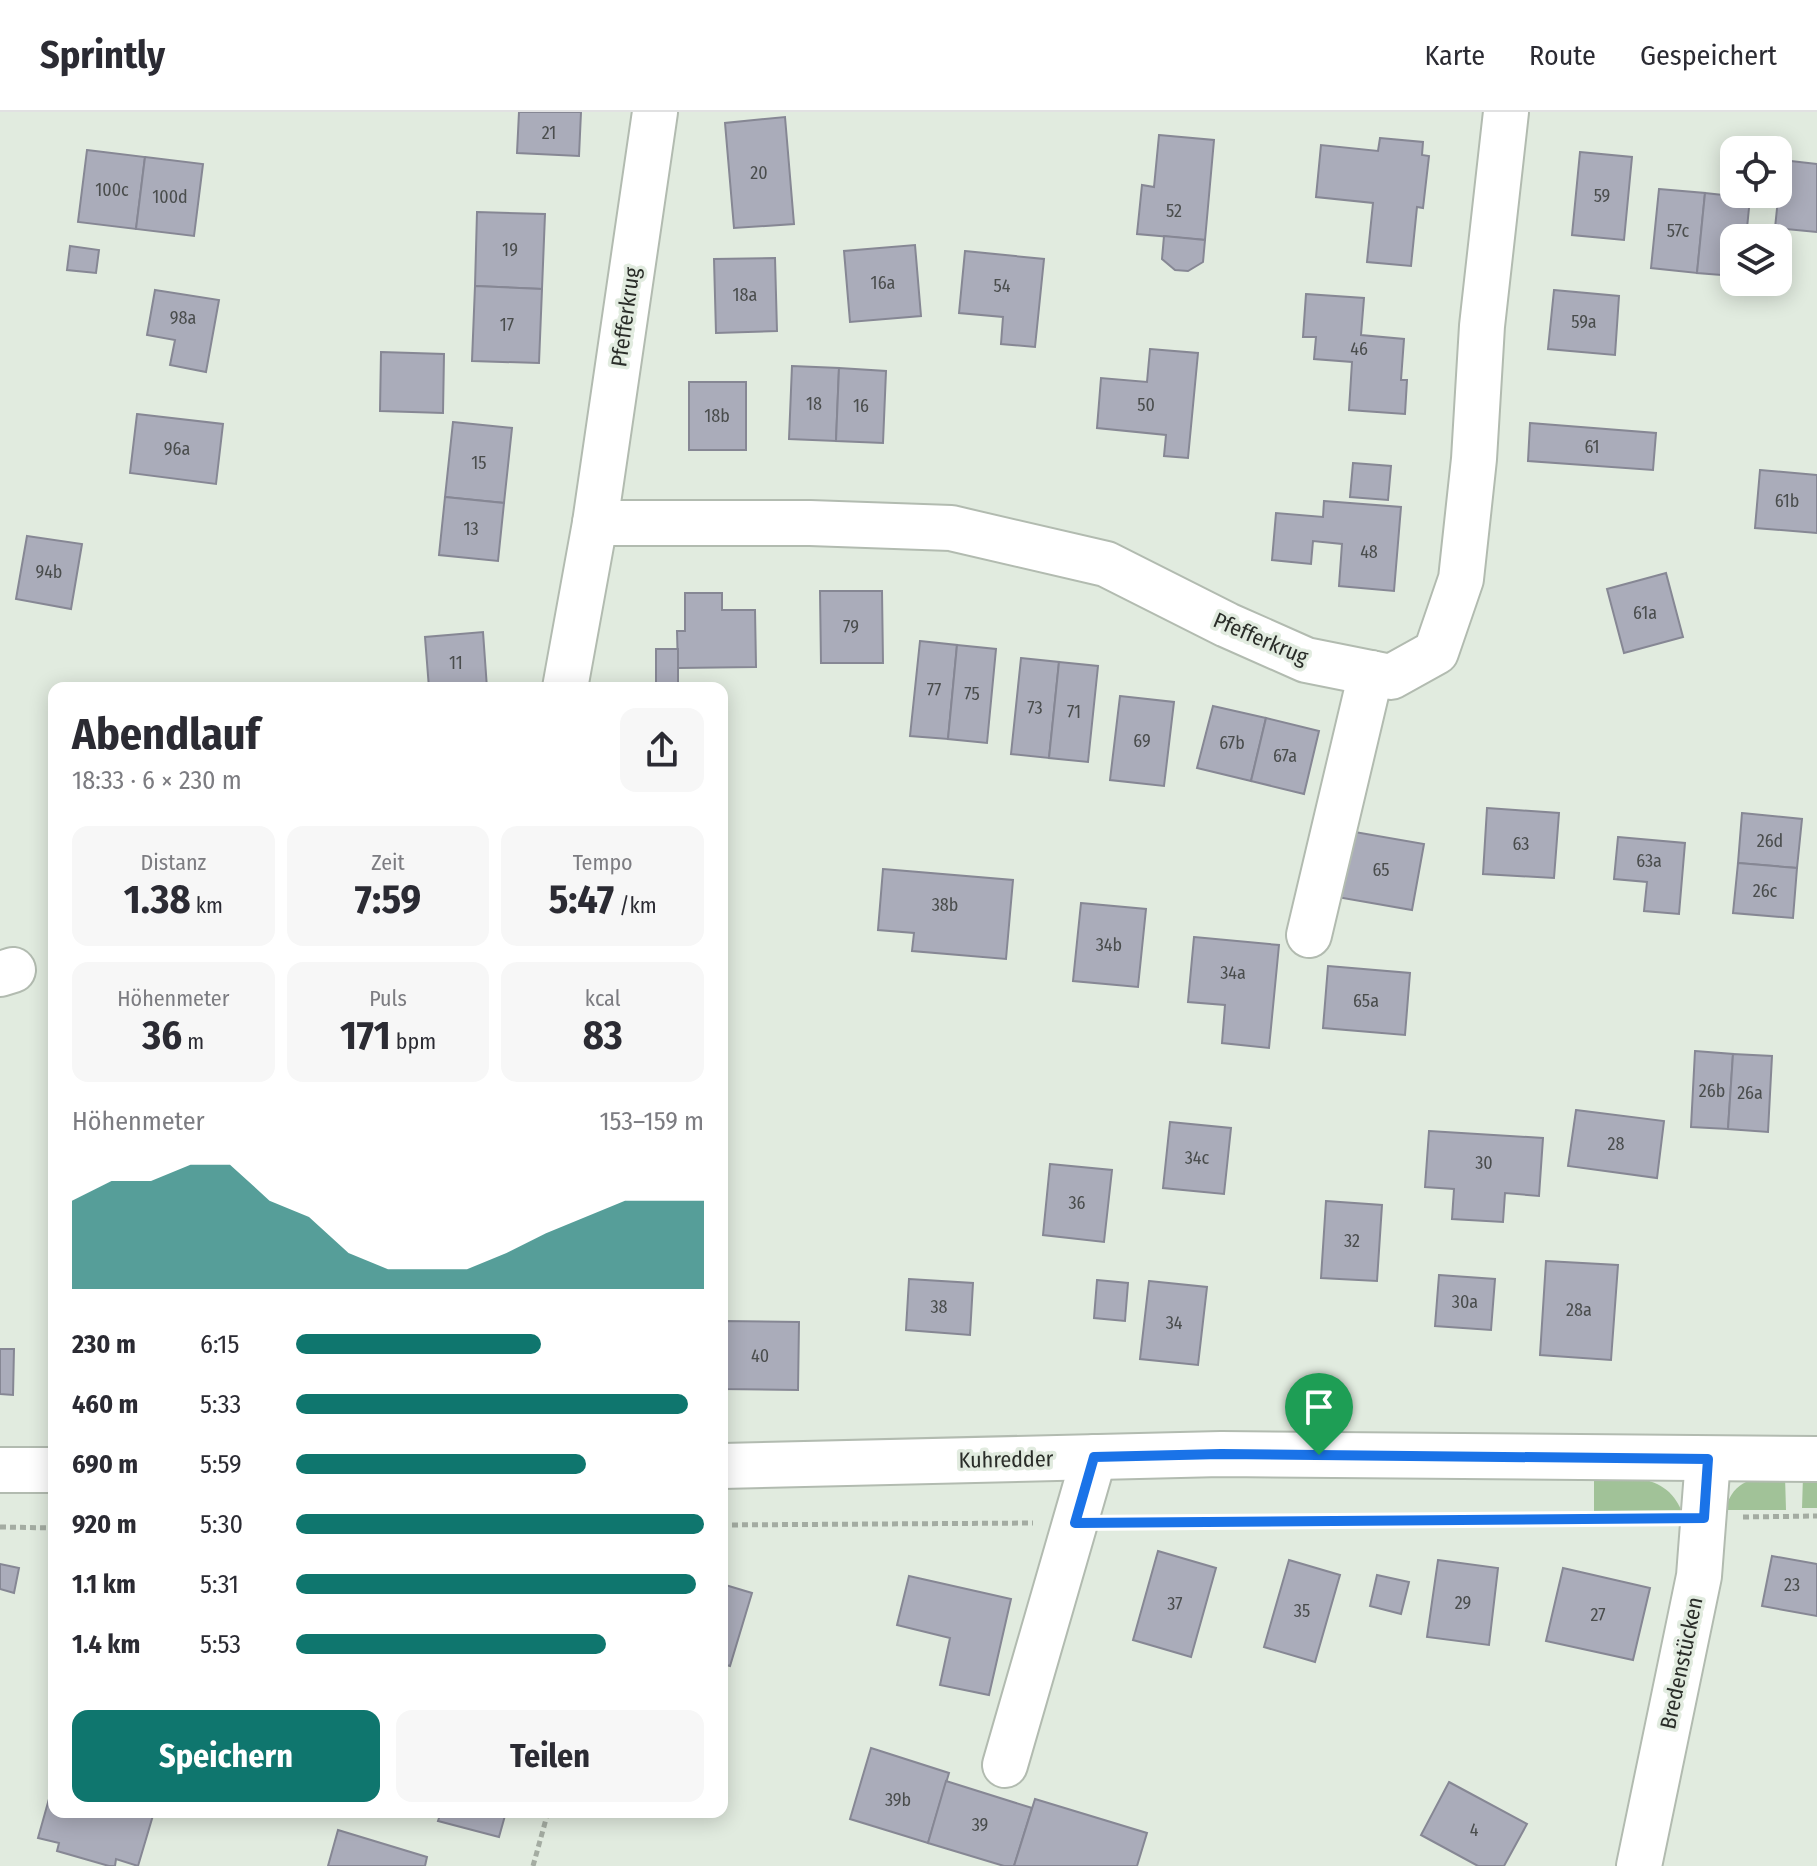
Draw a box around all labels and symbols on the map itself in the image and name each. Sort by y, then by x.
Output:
house number: 21 [542,122,556,144]
house number: 20 [750,162,768,184]
house number: 100c [95,179,129,201]
house number: 59 [1594,185,1610,207]
house number: 100d [152,186,188,208]
house number: 52 [1166,200,1182,222]
house number: 57c [1667,220,1689,242]
house number: 19 [502,239,518,261]
street label: Pfefferkrug [605,265,646,369]
house number: 16a [871,272,896,294]
house number: 54 [994,275,1011,297]
house number: 18a [733,284,758,306]
house number: 98a [170,307,196,329]
house number: 59a [1571,311,1597,333]
house number: 17 [500,314,514,336]
house number: 46 [1350,338,1368,360]
house number: 18 [806,393,822,415]
house number: 50 [1137,394,1155,416]
house number: 16 [853,395,869,417]
house number: 18b [704,405,730,427]
house number: 61 [1584,436,1600,458]
house number: 96a [164,438,190,460]
house number: 15 [471,452,487,474]
house number: 61b [1775,490,1799,512]
house number: 13 [463,518,479,540]
house number: 48 [1360,541,1378,563]
house number: 94b [36,561,62,583]
house number: 61a [1633,602,1657,624]
street label: Pfefferkrug [1209,606,1313,671]
house number: 79 [843,616,859,638]
house number: 11 [449,652,463,674]
house number: 77 [927,679,941,701]
house number: 75 [964,683,980,705]
house number: 73 [1027,697,1043,719]
house number: 71 [1067,701,1081,723]
house number: 69 [1133,730,1151,752]
house number: 67b [1219,732,1245,754]
house number: 67a [1273,745,1297,767]
house number: 26d [1757,830,1783,852]
house number: 63 [1513,833,1529,855]
house number: 63a [1636,850,1662,872]
house number: 65 [1372,859,1390,881]
house number: 26c [1753,880,1778,902]
house number: 38b [932,894,958,916]
house number: 34b [1096,934,1122,956]
house number: 34a [1220,962,1246,984]
house number: 65a [1353,990,1379,1012]
house number: 26b [1699,1080,1725,1102]
house number: 26a [1737,1082,1763,1104]
house number: 28 [1608,1133,1624,1155]
house number: 34c [1185,1147,1210,1169]
house number: 30 [1475,1152,1493,1174]
house number: 36 [1068,1192,1086,1214]
house number: 32 [1344,1230,1360,1252]
house number: 30a [1452,1291,1478,1313]
house number: 38 [930,1296,948,1318]
house number: 28a [1566,1299,1592,1321]
house number: 34 [1166,1312,1183,1334]
house number: 40 [751,1345,769,1367]
pin [1285,1373,1353,1455]
street label: Kuhredder [958,1445,1054,1474]
house number: 23 [1784,1574,1800,1596]
house number: 29 [1455,1592,1471,1614]
house number: 37 [1167,1593,1183,1615]
street label: Bredenstücken [1654,1595,1709,1732]
house number: 35 [1294,1600,1310,1622]
house number: 27 [1590,1604,1606,1626]
house number: 39b [885,1789,911,1811]
house number: 39 [972,1814,988,1836]
house number: 4 [1470,1819,1479,1841]

